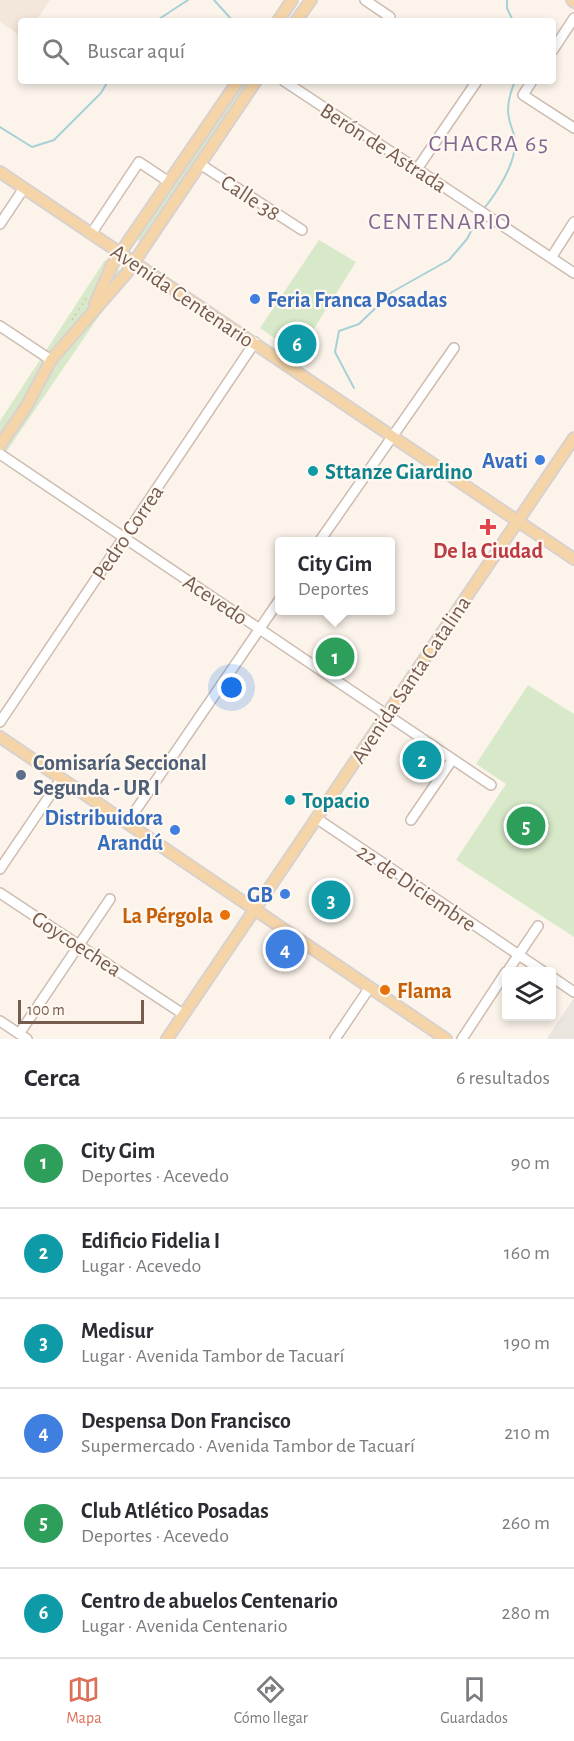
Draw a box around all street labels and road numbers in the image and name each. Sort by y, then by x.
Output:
street label: Berón de Astrada [316,99,451,197]
street label: Calle 38 [217,171,284,225]
street label: Avenida Centenario [107,240,258,352]
street label: Pedro Correa [88,481,168,584]
street label: Acevedo [179,571,252,629]
street label: Avenida Santa Catalina [347,592,475,767]
street label: 22 de Diciembre [353,840,480,936]
street label: Goycoechea [28,907,125,981]

